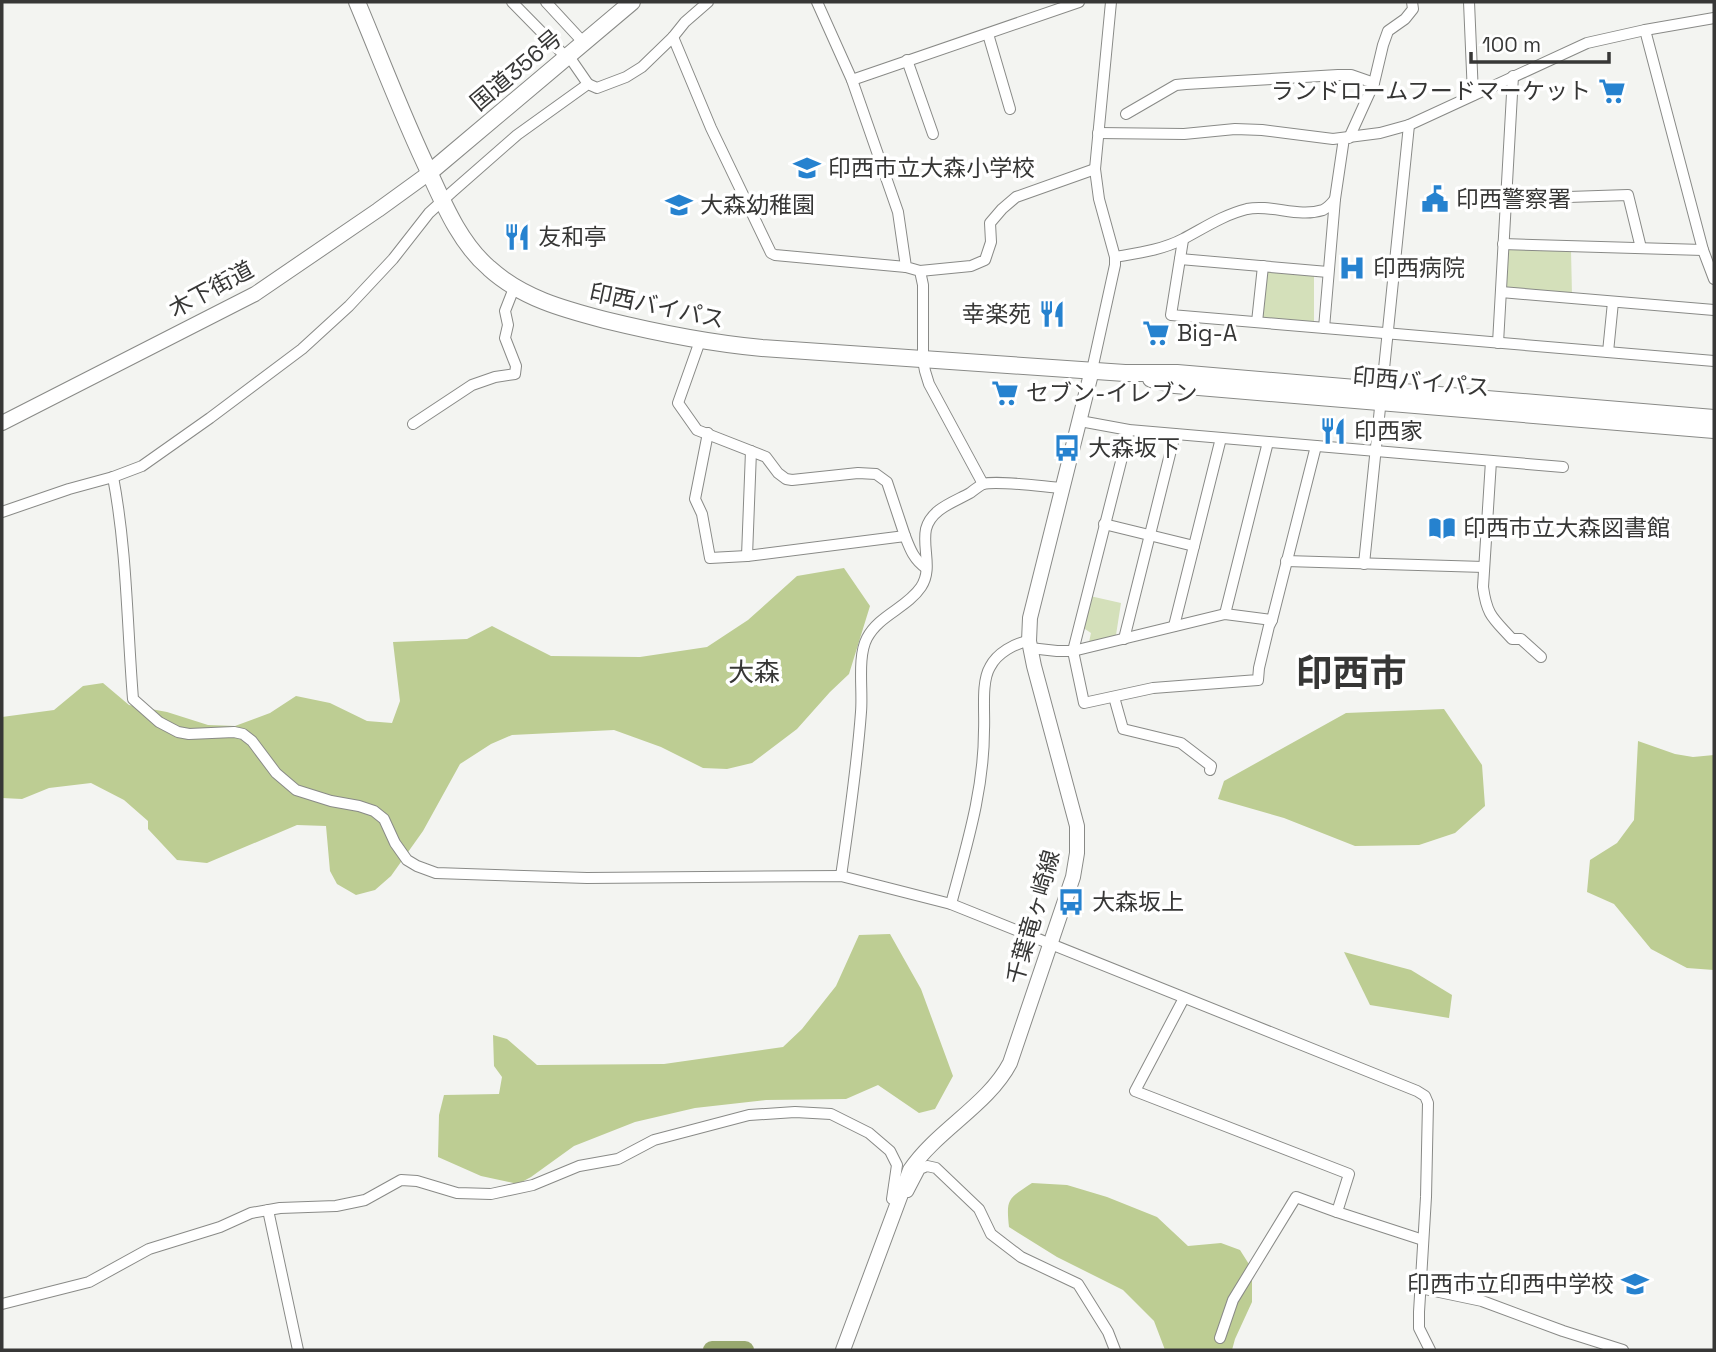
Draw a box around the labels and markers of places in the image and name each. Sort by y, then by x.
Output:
place label: ランドロームフードマーケット [1271,76,1591,106]
supermarket icon: ランドロームフードマーケット [1597,76,1627,106]
school or university icon: 印西市立大森小学校 [792,153,822,183]
place label: 印西市立大森小学校 [828,153,1035,183]
public building icon: 印西警察署 [1420,184,1450,214]
place label: 印西警察署 [1456,184,1571,214]
school or university icon: 大森幼稚園 [664,190,694,220]
place label: 大森幼稚園 [700,190,815,220]
restaurant icon: 友和亭 [502,222,532,252]
place label: 友和亭 [538,222,607,252]
hospital icon: 印西病院 [1337,253,1367,283]
place label: 印西病院 [1373,253,1465,283]
place label: 幸楽苑 [962,299,1031,329]
restaurant icon: 幸楽苑 [1037,299,1067,329]
supermarket icon: Big-A [1141,318,1171,348]
place label: Big-A [1177,318,1237,348]
supermarket icon: セブン-イレブン [990,378,1020,408]
place label: セブン-イレブン [1026,378,1197,408]
restaurant icon: 印西家 [1318,416,1348,446]
place label: 印西家 [1354,416,1423,446]
bus stop icon: 大森坂下 [1052,433,1082,463]
place label: 大森坂下 [1088,433,1180,463]
library icon: 印西市立大森図書館 [1427,513,1457,543]
place label: 印西市立大森図書館 [1463,513,1670,543]
bus stop icon: 大森坂上 [1056,887,1086,917]
place label: 大森坂上 [1092,887,1184,917]
place label: 印西市立印西中学校 [1407,1269,1614,1299]
school or university icon: 印西市立印西中学校 [1620,1269,1650,1299]

